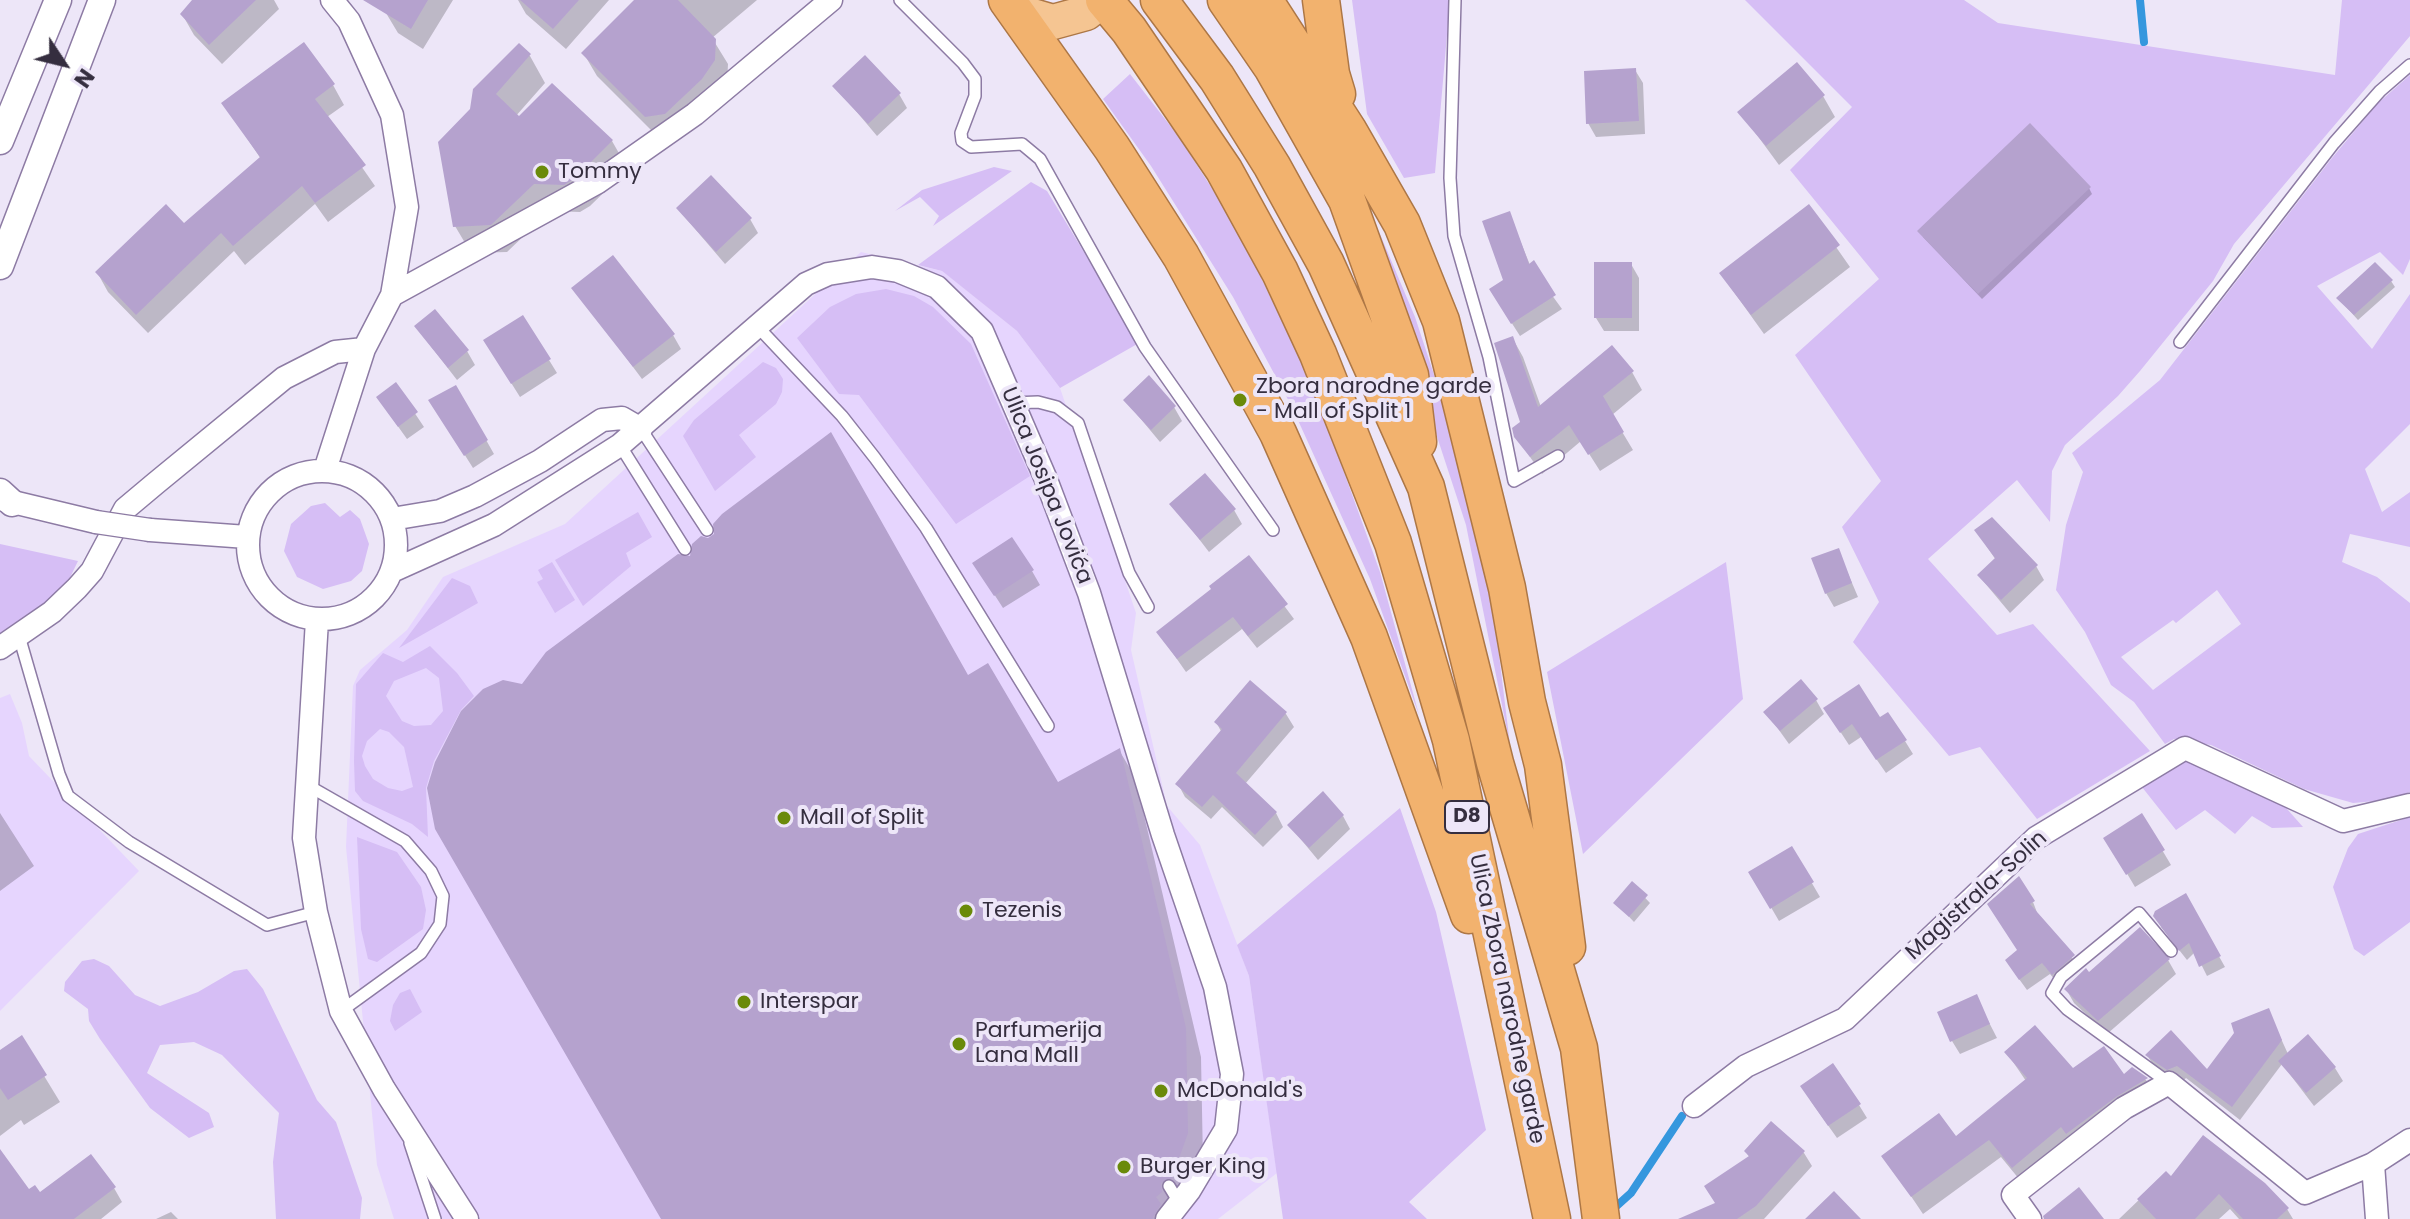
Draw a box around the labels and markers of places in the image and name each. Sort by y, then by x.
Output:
place label: Tommy [558,159,642,185]
marker: Tommy [533,163,551,181]
place label: Zbora narodne garde - Mall of Split 1 [1256,374,1492,426]
marker: Zbora narodne garde - Mall of Split 1 [1231,391,1249,409]
place label: Mall of Split [800,805,924,831]
marker: Mall of Split [775,809,793,827]
place label: Tezenis [982,898,1062,924]
marker: Tezenis [957,902,975,920]
place label: Interspar [760,989,859,1015]
marker: Interspar [735,993,753,1011]
place label: Parfumerija Lana Mall [975,1018,1102,1070]
marker: Parfumerija Lana Mall [950,1035,968,1053]
place label: McDonald's [1177,1078,1303,1104]
marker: McDonald's [1152,1082,1170,1100]
place label: Burger King [1140,1154,1266,1180]
marker: Burger King [1115,1158,1133,1176]

